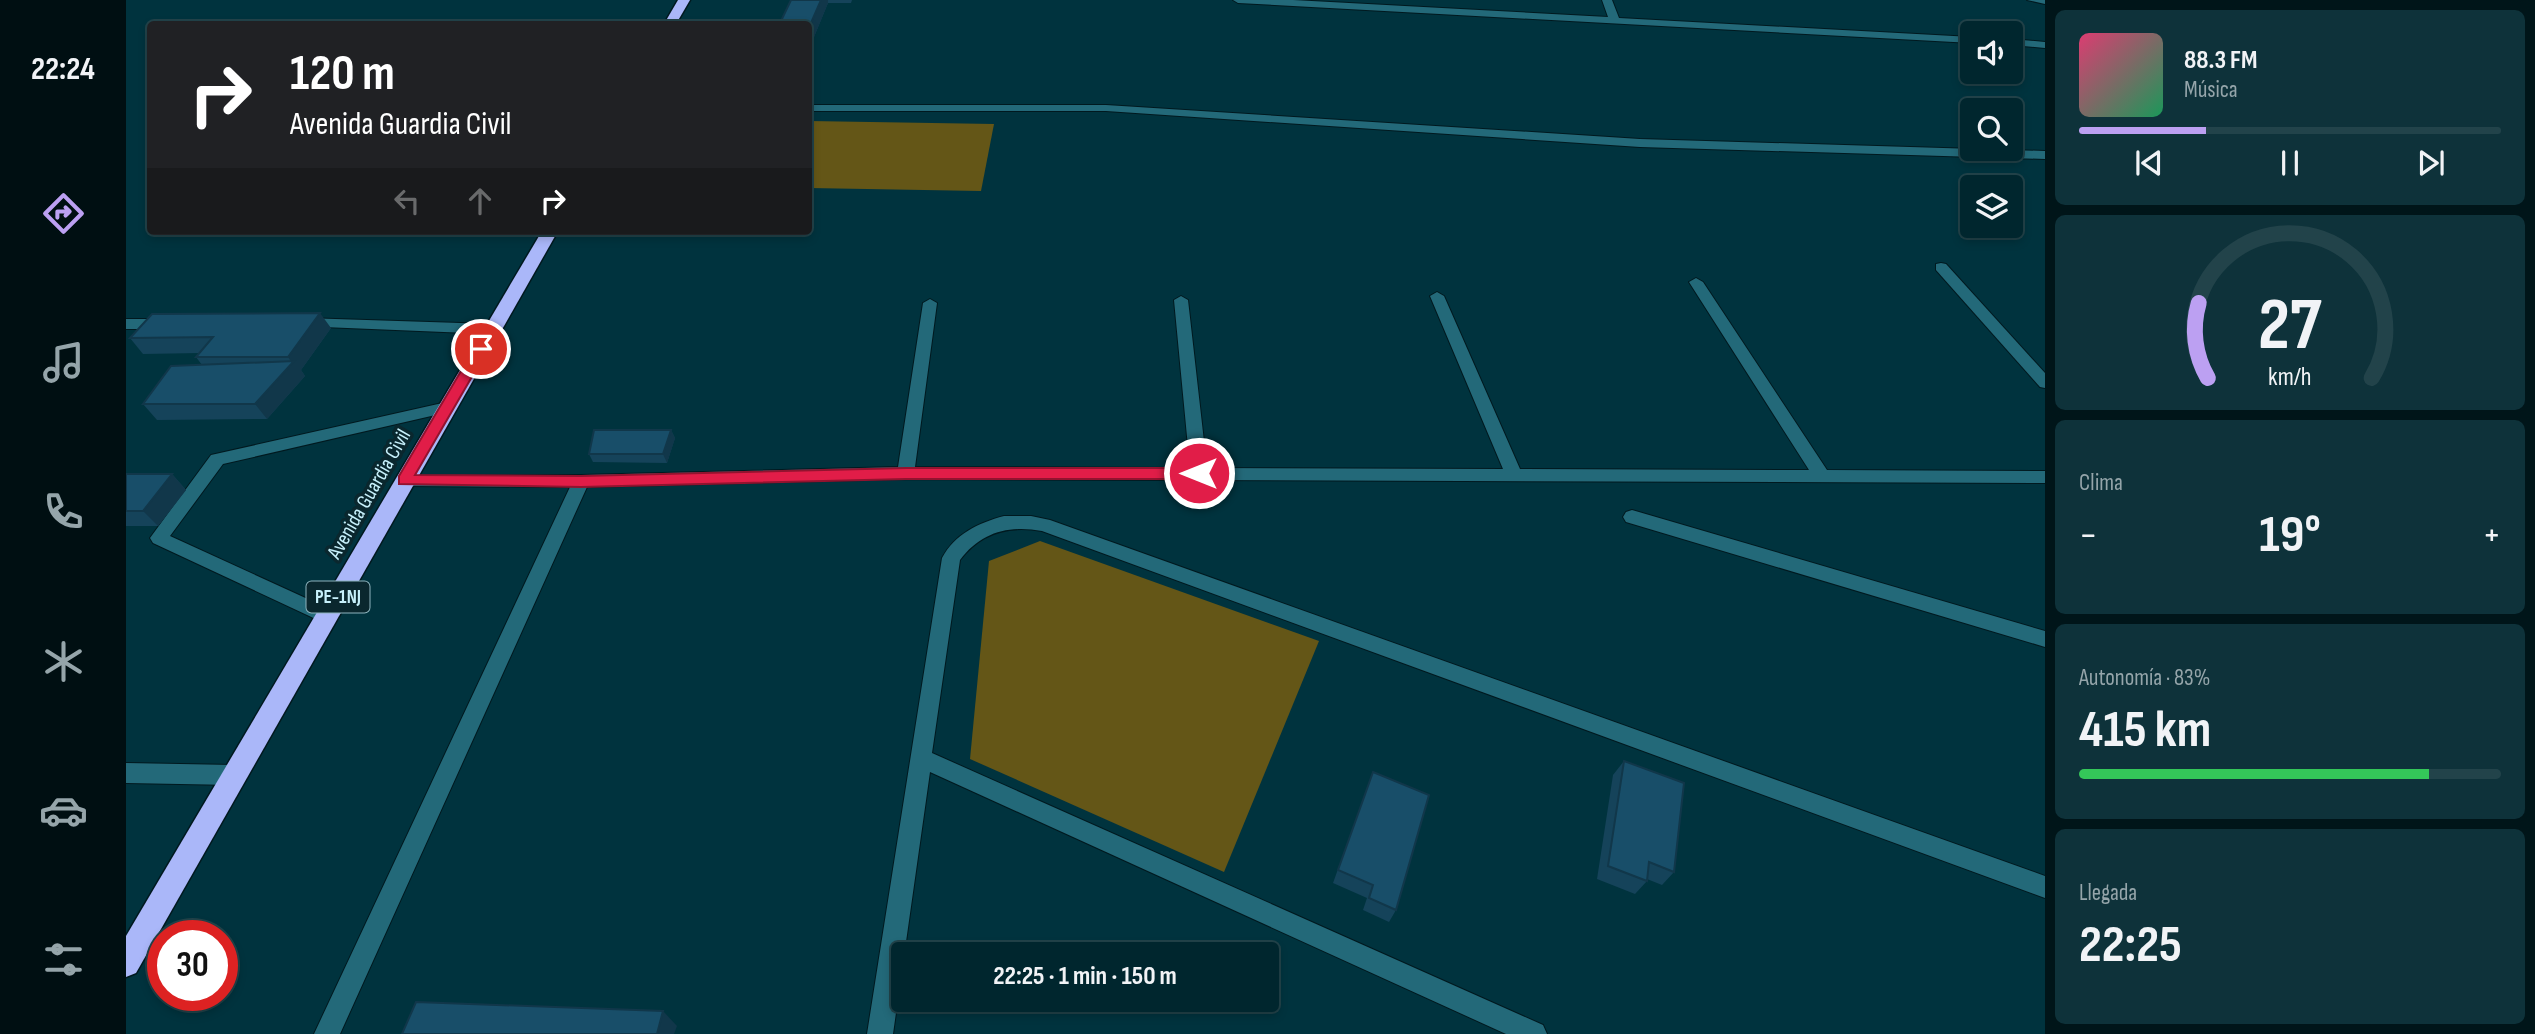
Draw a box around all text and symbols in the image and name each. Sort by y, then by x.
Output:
map controls [1960,21,2023,238]
button: sound [1960,21,2023,84]
text: 120 m [290,45,395,104]
text: 88.3 FM [2184,45,2257,76]
icon: right [175,49,266,140]
text: 22:24 [31,50,95,89]
text: Música [2184,76,2238,104]
button: search [1960,98,2023,161]
text: Avenida Guardia Civil [290,105,512,144]
icon: previous [2130,144,2168,182]
icon: pause [2271,144,2309,182]
icon: next [2412,144,2450,182]
button: layers [1960,175,2023,238]
icon: left [388,182,426,220]
icon: ahead [461,182,499,220]
icon: right [534,182,572,220]
icon: directions [39,189,88,238]
text: 27 [2258,283,2322,371]
pin [451,319,511,379]
icon: arrive [462,330,500,368]
icon: music [39,338,88,387]
text: km/h [2268,362,2312,393]
street label: Avenida Guardia Civil [321,425,416,564]
position arrow [1162,436,1236,510]
text: Clima [2079,469,2123,497]
icon: phone [39,487,88,536]
text: 19° [2259,504,2321,567]
text: − [2079,513,2098,558]
text: + [2482,513,2501,558]
road number: PE-1NJ [306,582,370,612]
icon: climate [39,637,88,686]
text: Autonomía · 83% [2079,664,2210,692]
text: 415 km [2079,699,2211,762]
icon: car [39,786,88,835]
text: Llegada [2079,879,2137,907]
text: 22:25 [2079,914,2182,977]
speed limit sign: 30 [147,920,238,1011]
icon: filters [39,935,88,984]
text: 22:25 · 1 min · 150 m [993,961,1177,992]

